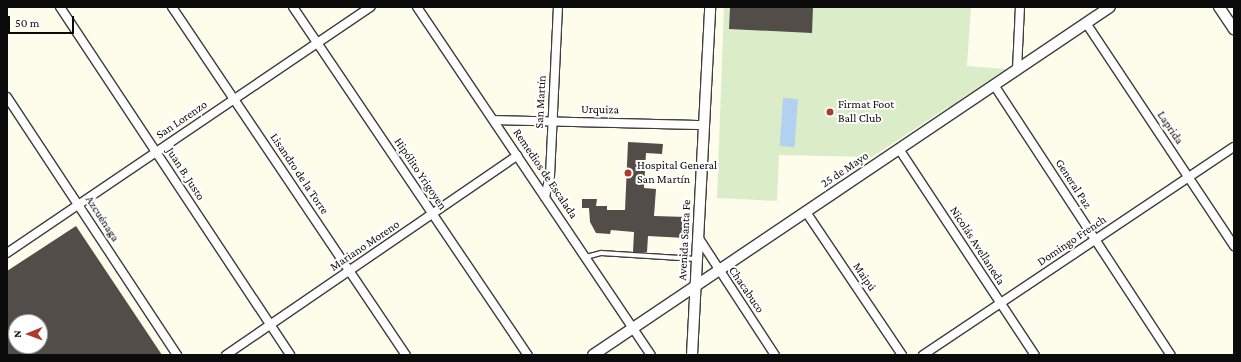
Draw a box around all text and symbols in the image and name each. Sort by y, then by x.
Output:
scale bar [10,8,76,34]
text: 50 m [15,16,39,30]
street label: San Martín [532,75,550,129]
street label: San Lorenzo [154,98,210,142]
place label: Firmat Foot Ball Club [838,98,894,126]
street label: Urquiza [581,102,619,118]
marker: Firmat Foot Ball Club [825,107,835,117]
street label: Laprida [1154,109,1186,147]
street label: Remedios de Escalada [510,126,580,222]
street label: Lisandro de la Torre [267,131,331,217]
street label: Hipólito Yrigoyen [391,135,449,213]
street label: Juan B. Justo [163,145,207,203]
street label: 25 de Mayo [818,149,872,191]
street label: General Paz [1052,157,1094,211]
place label: Hospital General San Martín [637,159,717,187]
marker: Hospital General San Martín [622,167,634,179]
street label: Azcuénaga [82,193,122,245]
street label: Avenida Santa Fe [676,199,694,281]
street label: Nicolás Avellaneda [946,204,1008,288]
street label: Domingo French [1035,213,1109,269]
street label: Mariano Moreno [328,217,402,275]
street label: Maipú [849,260,879,294]
street label: Chacabuco [725,264,767,316]
north arrow [8,314,48,354]
text: N [11,330,23,338]

